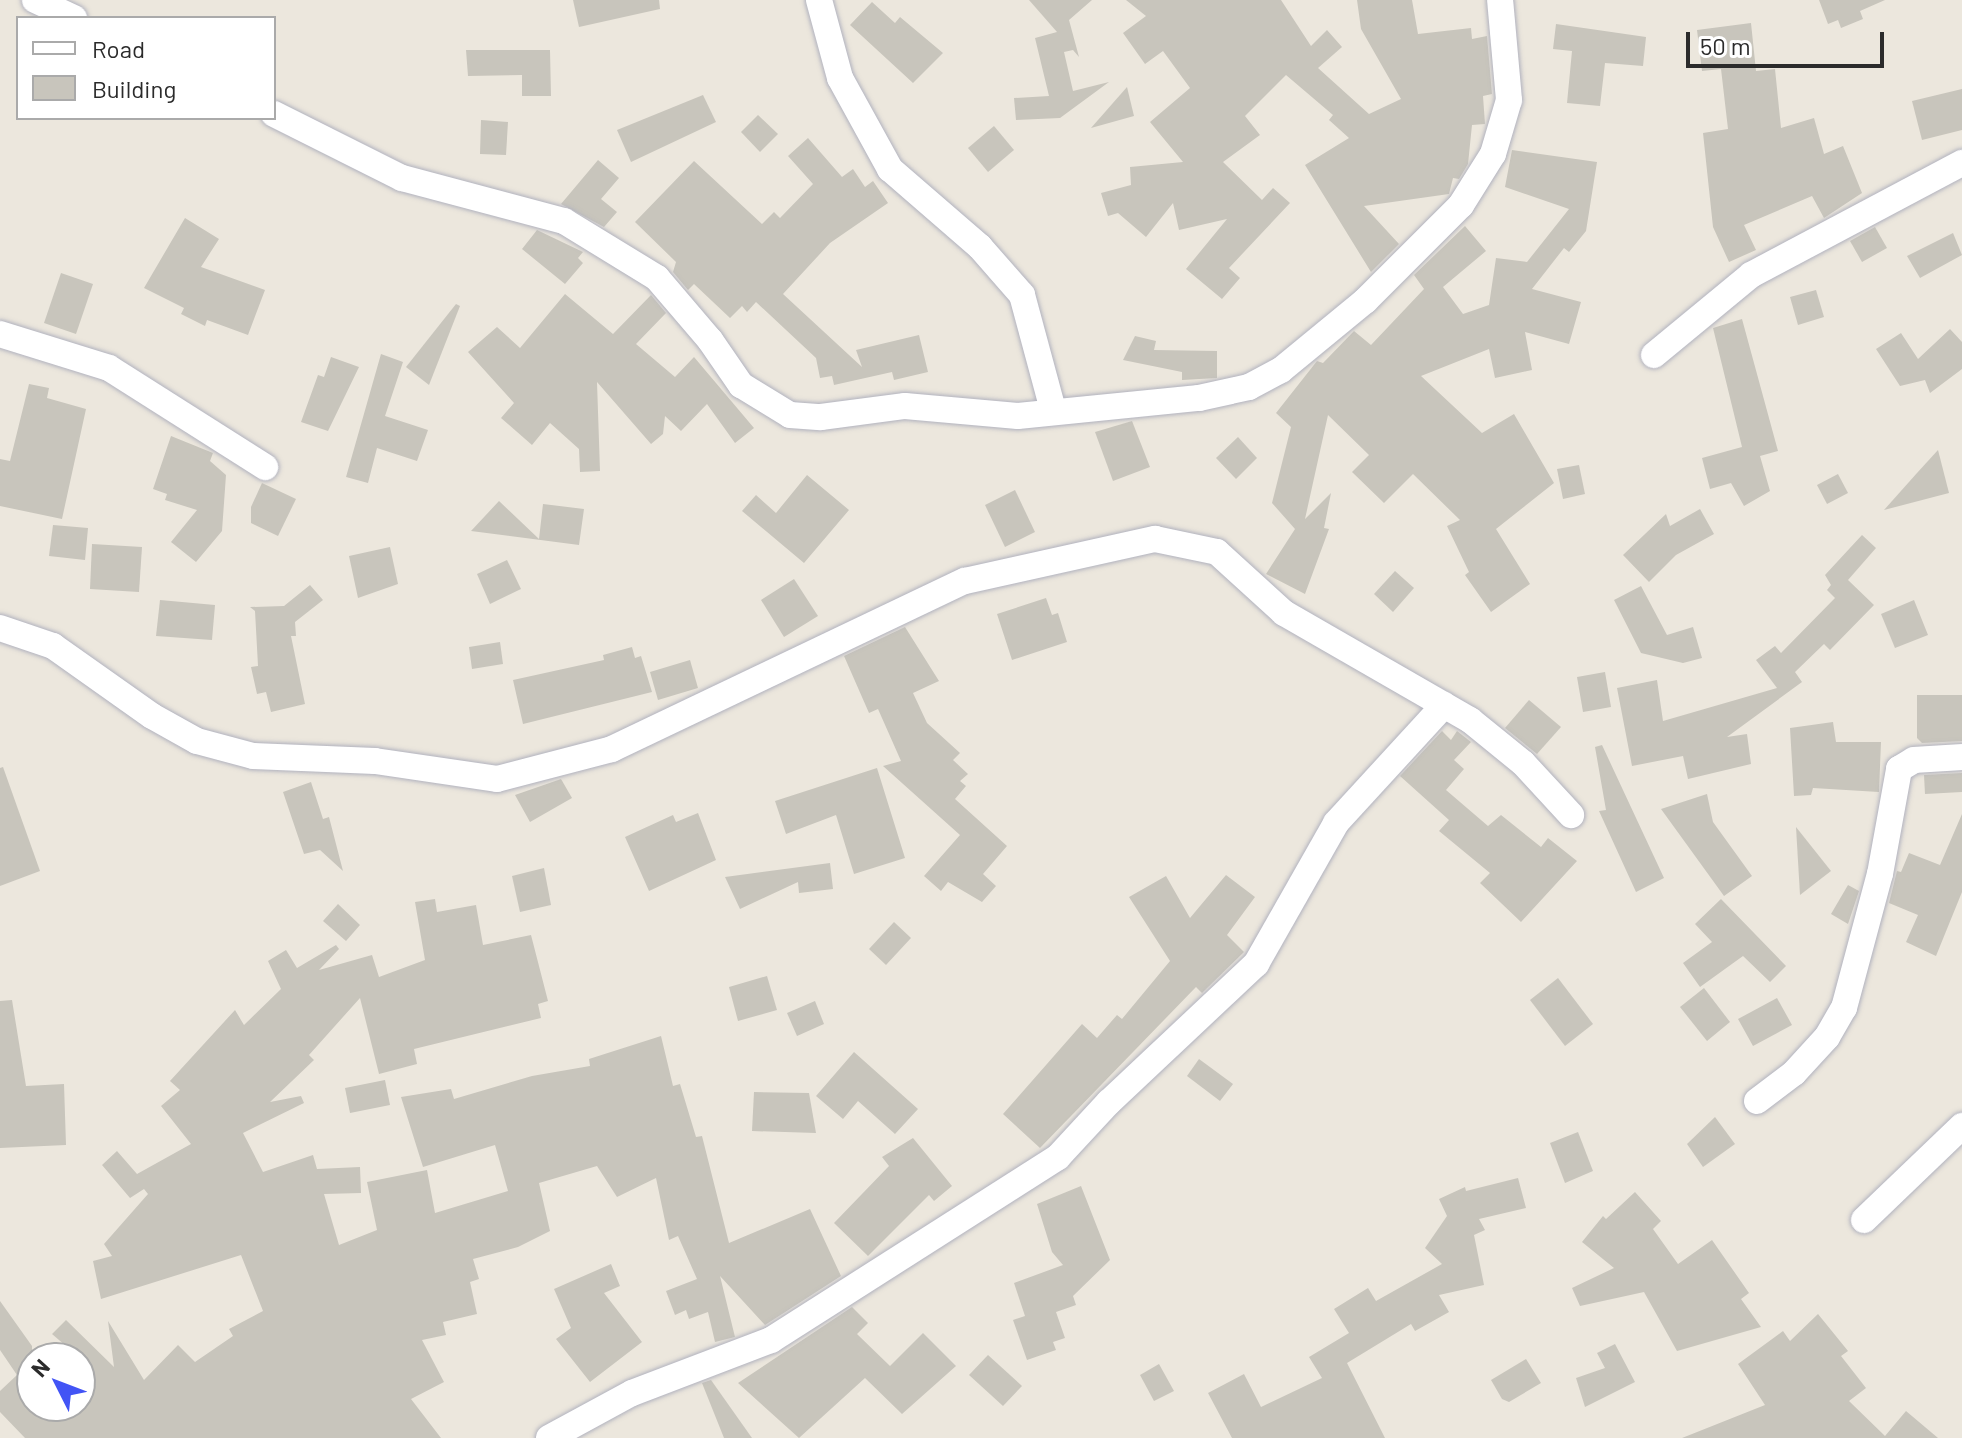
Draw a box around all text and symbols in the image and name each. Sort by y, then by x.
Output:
legend [16,16,276,120]
scale bar [1690,16,1888,66]
text: 50 m [1700,31,1751,60]
text: Road [92,34,145,63]
text: Building [92,74,176,103]
north arrow [16,1342,96,1422]
text: N [25,1353,54,1381]

